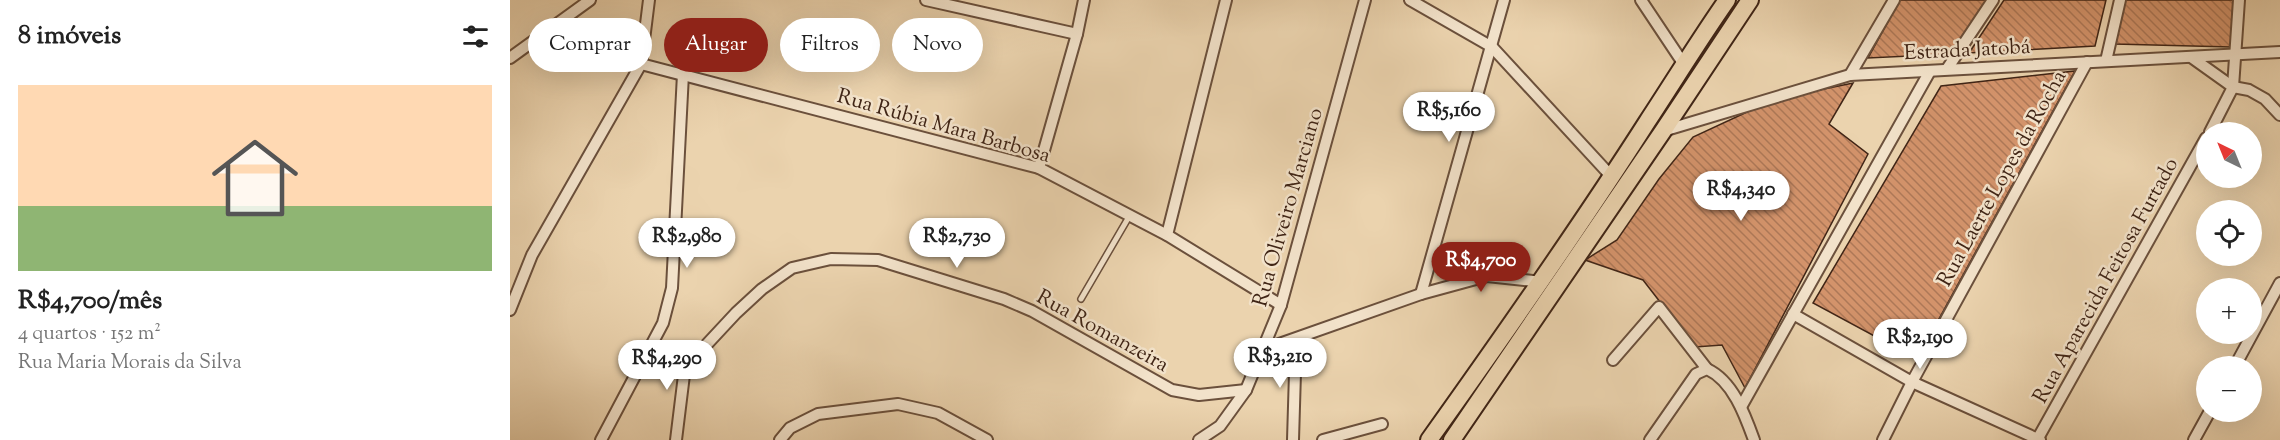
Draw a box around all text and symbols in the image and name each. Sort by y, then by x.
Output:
text: 8 imóveis [18,18,121,55]
chip: Comprar [528,18,652,72]
chip: Alugar [664,18,768,72]
chip: Filtros [780,18,880,72]
chip: Novo [892,18,983,72]
icon: filters [459,20,492,53]
street label: Estrada Jatobá [1903,33,2031,69]
street label: Rua Laerte Lopes da Rocha [1931,65,2075,293]
street label: Rua Rúbia Mara Barbosa [833,82,1054,172]
pin: R$5,160 [1394,92,1504,143]
text: R$5,160 [1417,97,1481,126]
street label: Rua Oliveiro Marciano [1246,105,1332,311]
north arrow [2196,122,2262,188]
map controls [2196,122,2262,422]
icon: home [201,124,309,232]
street label: Rua Aparecida Feitosa Furtado [2027,153,2187,409]
pin: R$4,340 [1686,171,1796,222]
text: R$4,340 [1707,176,1775,205]
button: locate [2196,200,2262,266]
pin: R$2,980 [632,218,742,269]
pin: R$2,730 [902,218,1012,269]
text: R$2,980 [652,223,722,252]
text: R$2,730 [923,223,991,252]
pin: R$4,700 [1426,242,1536,293]
text: R$4,700 [1446,247,1516,276]
button: + [2196,278,2262,344]
text: R$4,700/mês [18,283,162,320]
street label: Rua Romanzeira [1030,283,1174,381]
pin: R$2,190 [1865,319,1975,370]
text: 4 quartos · 152 m² [18,320,161,349]
text: R$2,190 [1887,324,1953,353]
pin: R$3,210 [1225,338,1335,389]
pin: R$4,290 [612,340,722,391]
text: R$3,210 [1248,343,1312,372]
text: R$4,290 [632,345,702,374]
text: Rua Maria Morais da Silva [18,349,242,378]
button: − [2196,356,2262,422]

